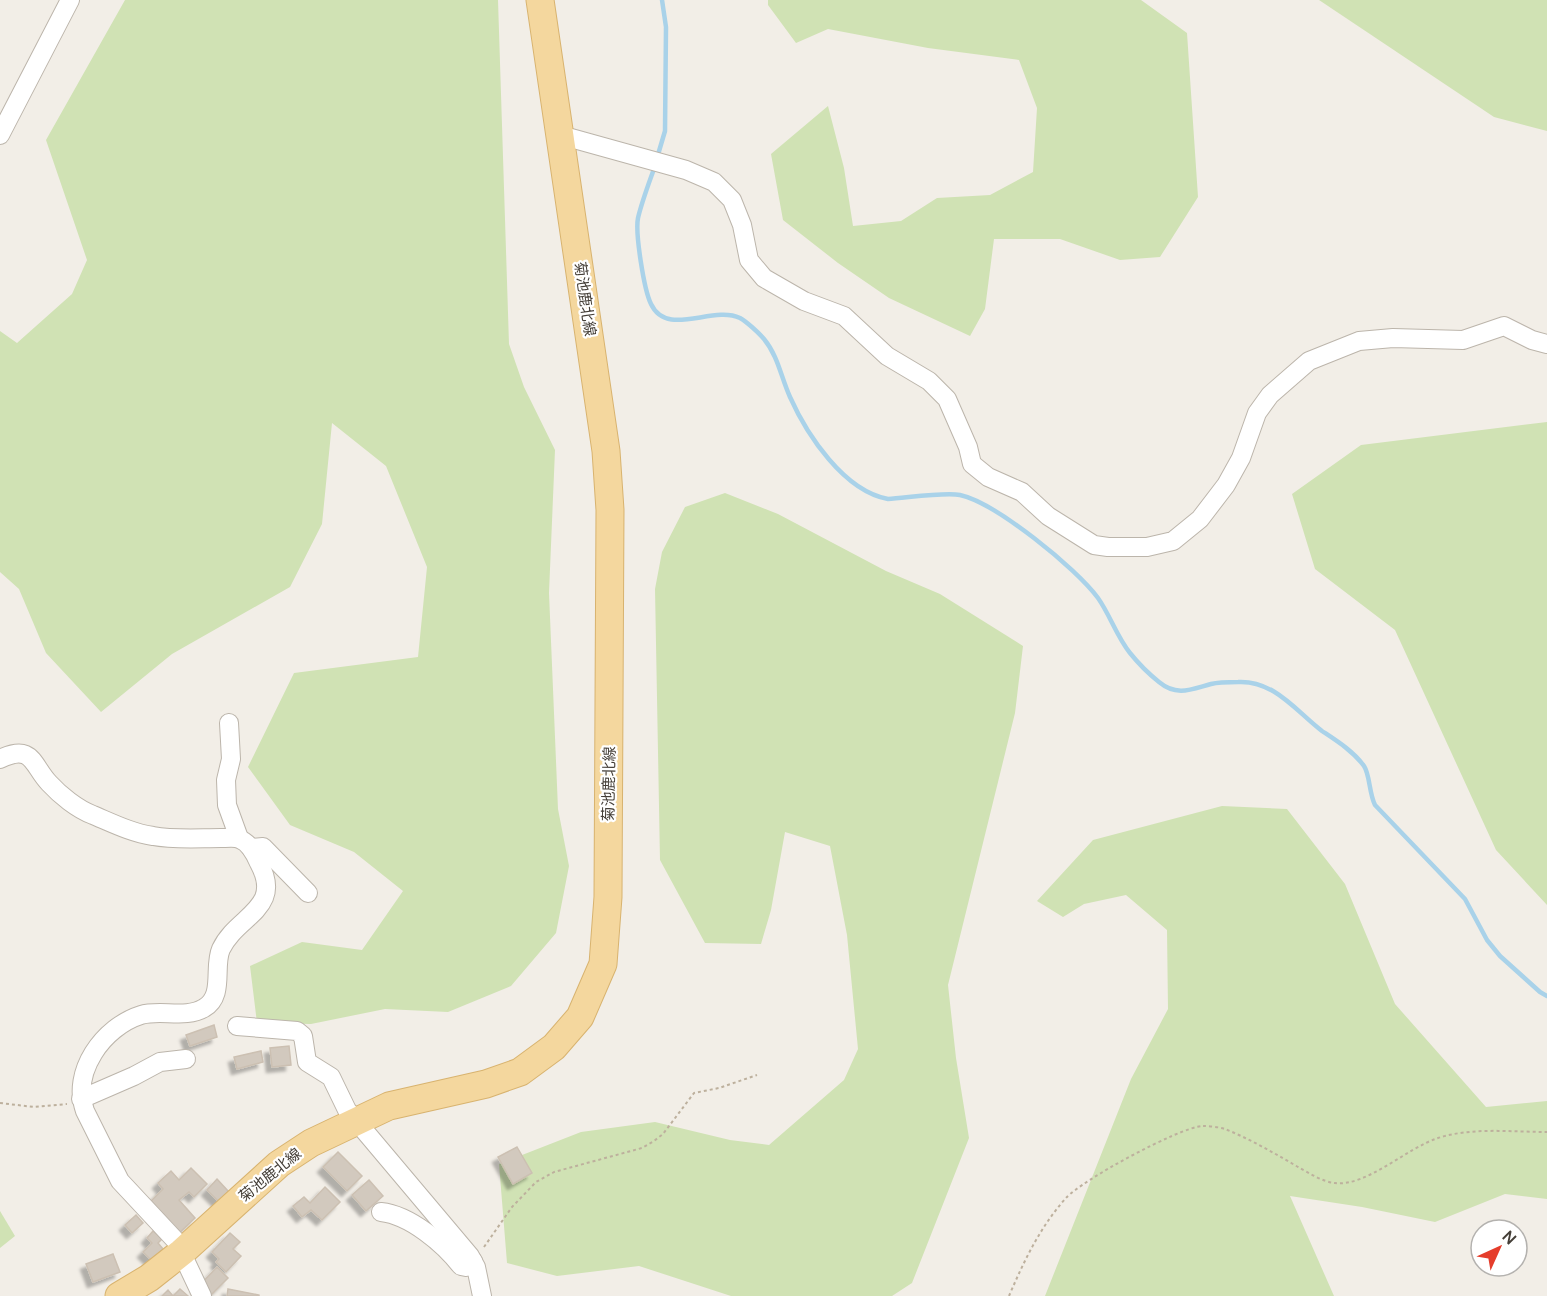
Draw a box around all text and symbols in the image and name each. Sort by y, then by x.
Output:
street label: 菊池鹿北線 [570,260,601,338]
street label: 菊池鹿北線 [597,746,620,822]
street label: 菊池鹿北線 [234,1143,305,1206]
north arrow [1469,1218,1529,1278]
text: N [1498,1226,1521,1249]

